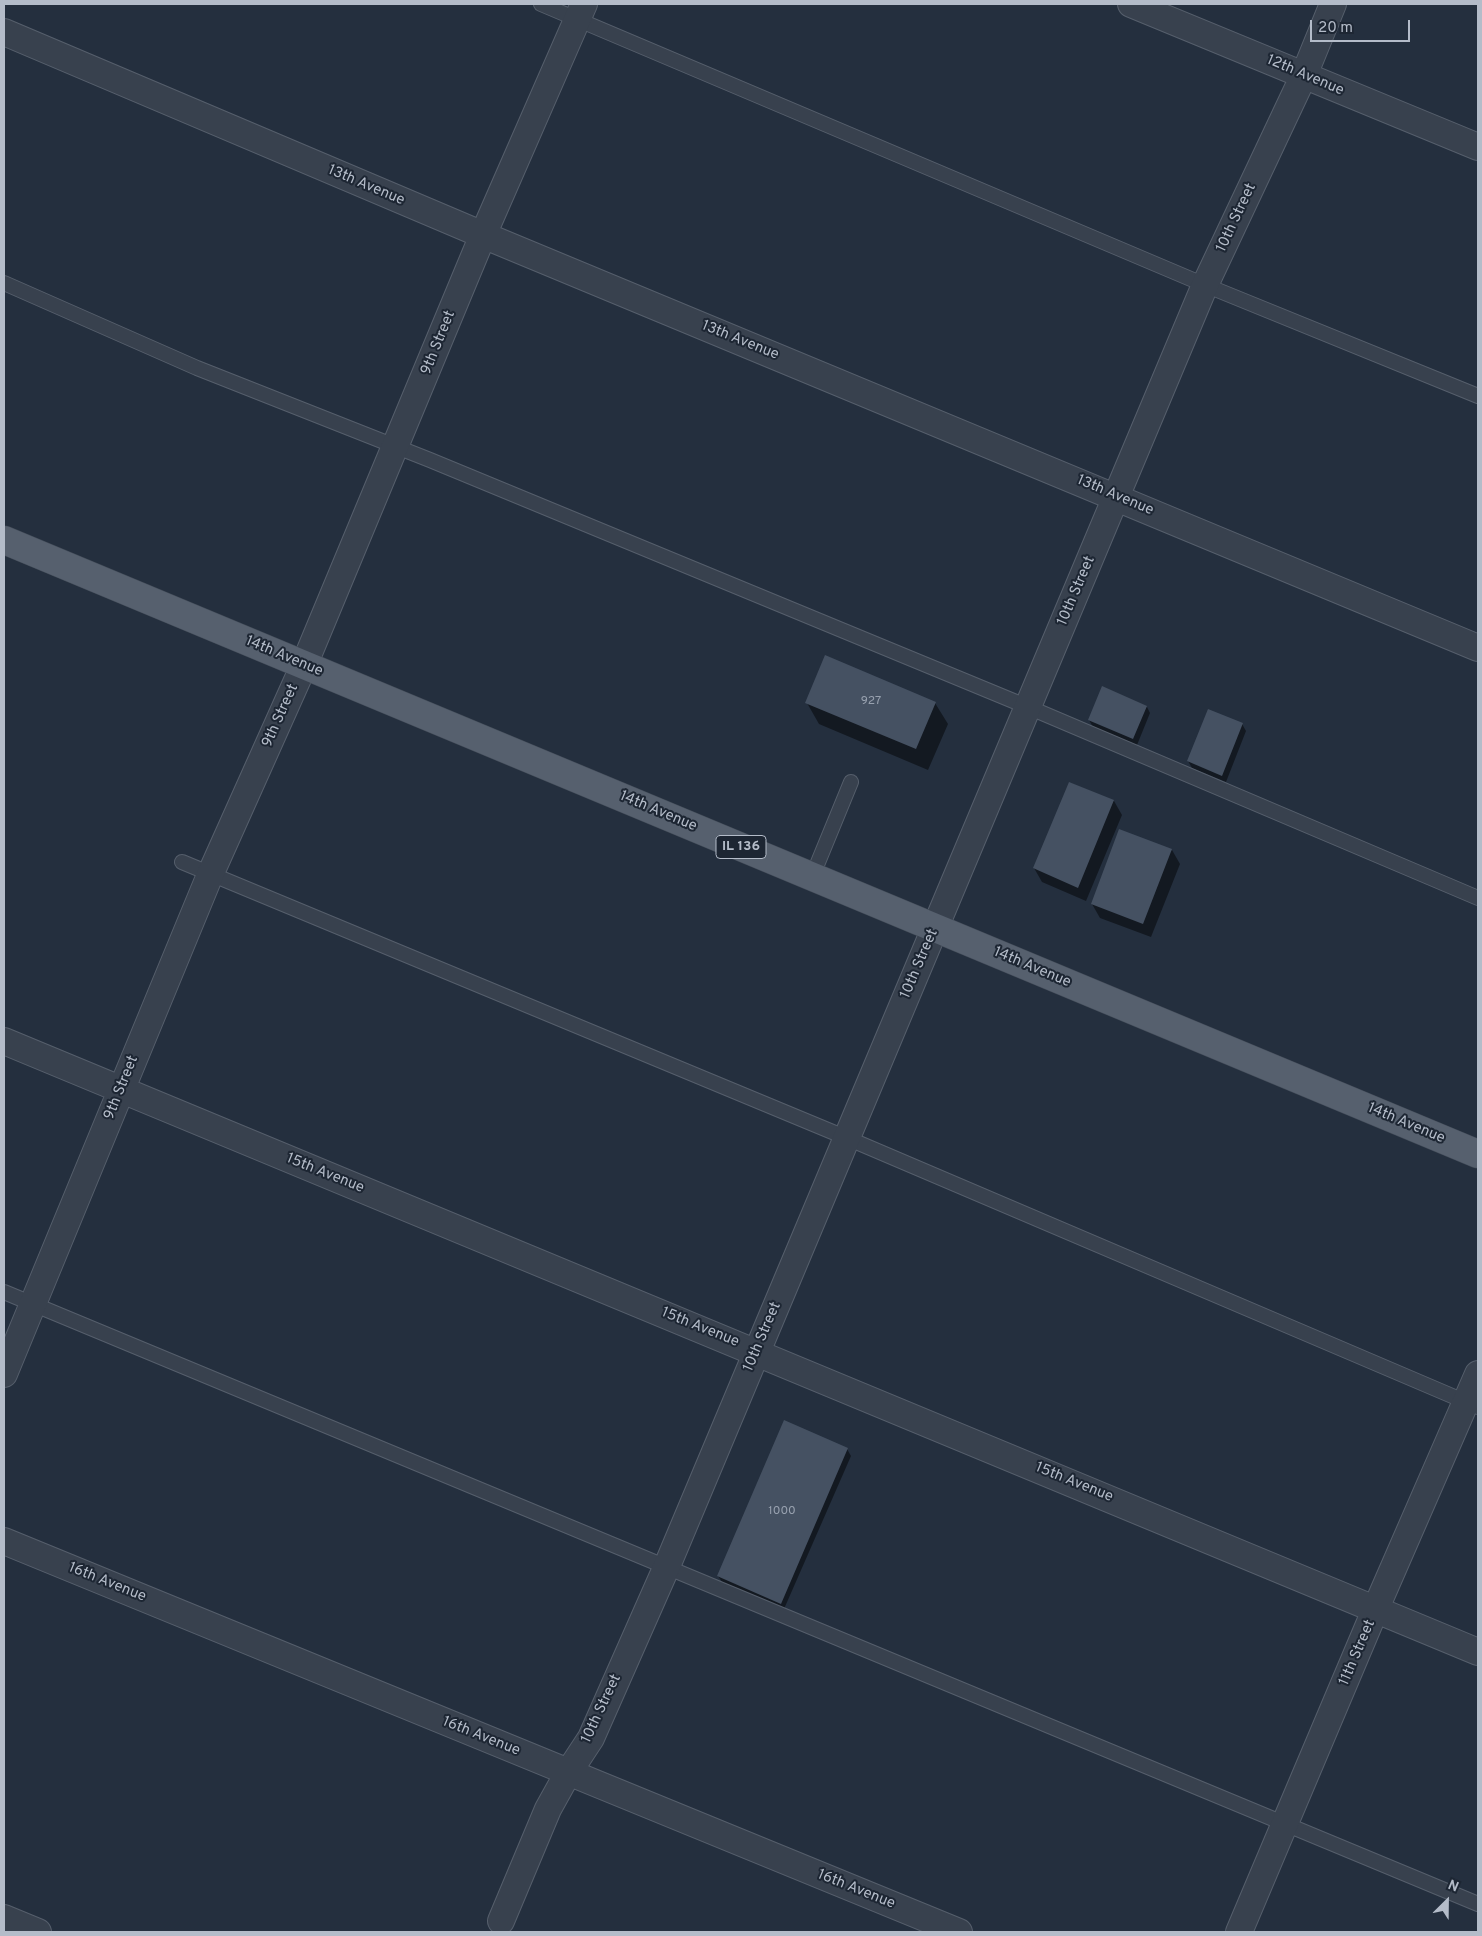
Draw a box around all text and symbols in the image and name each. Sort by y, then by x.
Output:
scale bar [1312,10,1412,42]
text: 20 m [1318,19,1353,38]
street label: 12th Avenue [1264,52,1346,100]
street label: 13th Avenue [325,162,407,210]
street label: 10th Street [1213,181,1261,255]
street label: 9th Street [418,308,460,378]
street label: 13th Avenue [699,317,781,365]
street label: 13th Avenue [1074,472,1156,520]
street label: 10th Street [1054,553,1100,629]
street label: 14th Avenue [243,633,325,681]
street label: 9th Street [259,681,303,751]
house number: 927 [861,695,881,709]
street label: 14th Avenue [617,788,699,836]
road number: IL 136 [716,836,766,859]
street label: 10th Street [897,926,943,1002]
street label: 14th Avenue [991,944,1073,992]
street label: 9th Street [101,1053,143,1123]
street label: 14th Avenue [1365,1100,1447,1148]
street label: 15th Avenue [283,1150,367,1198]
street label: 10th Street [740,1299,786,1375]
street label: 15th Avenue [658,1304,742,1352]
street label: 15th Avenue [1032,1459,1116,1507]
house number: 1000 [768,1505,796,1519]
street label: 16th Avenue [66,1559,148,1607]
street label: 11th Street [1336,1617,1380,1689]
street label: 10th Street [578,1672,626,1746]
street label: 16th Avenue [440,1713,522,1761]
street label: 16th Avenue [815,1866,897,1914]
north arrow [1422,1876,1472,1926]
text: N [1445,1877,1461,1897]

